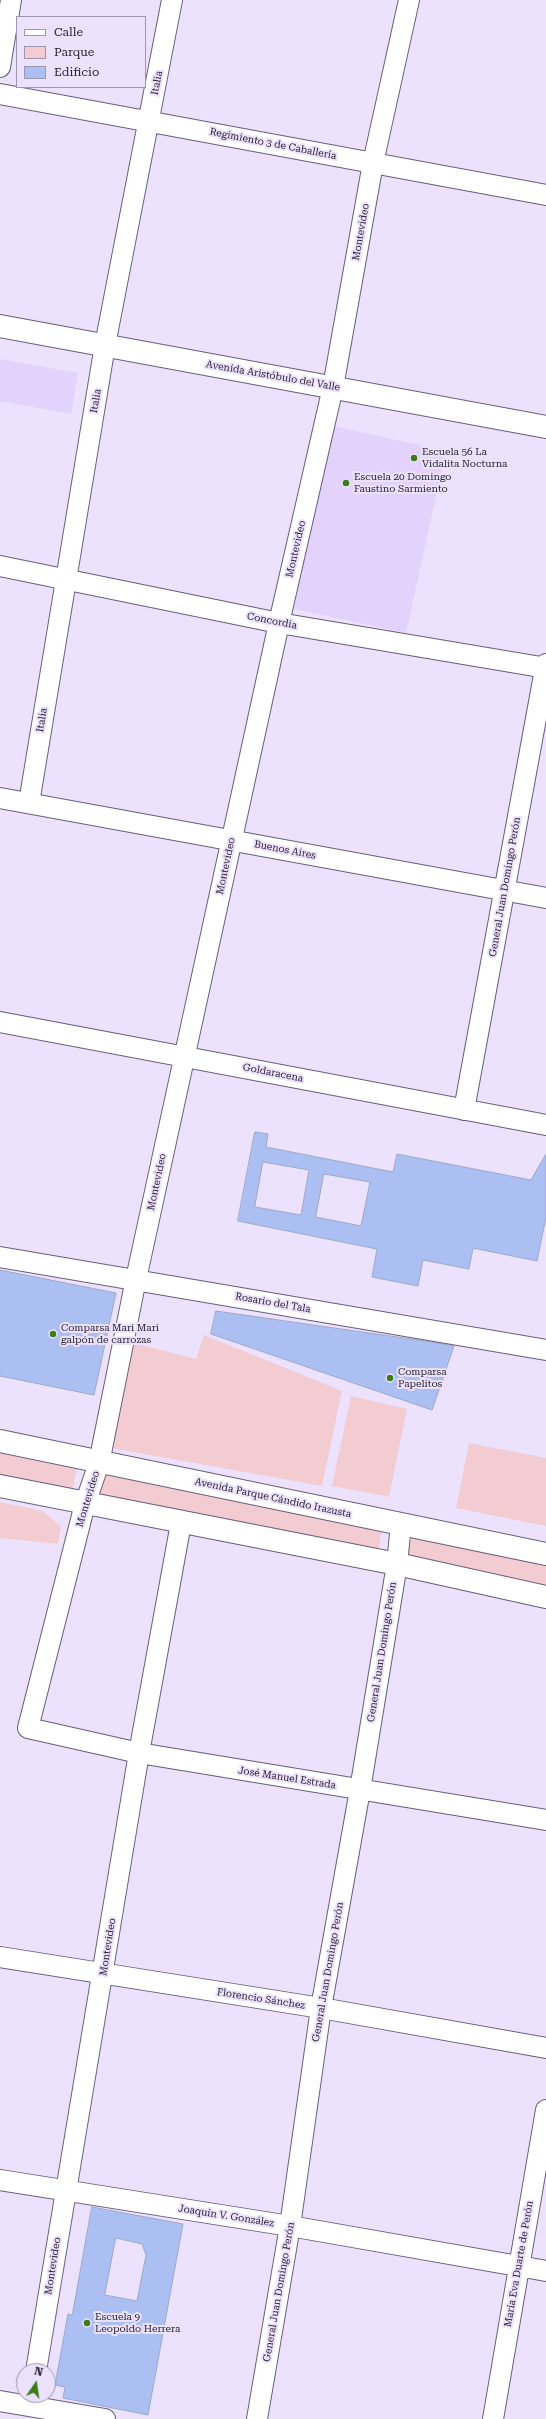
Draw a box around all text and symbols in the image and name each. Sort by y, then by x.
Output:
legend [16,16,146,88]
text: Calle [54,25,83,39]
text: Parque [54,45,94,59]
text: Edificio [54,65,99,79]
street label: Italia [149,70,165,96]
street label: Regimiento 3 de Caballería [209,126,337,162]
street label: Montevideo [350,202,372,262]
street label: Avenida Aristóbulo del Valle [205,358,341,394]
street label: Italia [88,388,104,414]
place label: Escuela 56 La Vidalita Nocturna [422,446,507,470]
marker: Escuela 56 La Vidalita Nocturna [409,453,419,463]
place label: Escuela 20 Domingo Faustino Sarmiento [354,471,451,494]
marker: Escuela 20 Domingo Faustino Sarmiento [341,478,351,488]
street label: Montevideo [284,519,308,579]
street label: Concordia [246,610,298,632]
street label: Italia [34,707,50,733]
street label: General Juan Domingo Perón [487,816,523,958]
street label: Montevideo [214,836,238,896]
street label: Buenos Aires [253,838,317,862]
street label: Goldaracena [242,1061,304,1085]
street label: Montevideo [145,1152,169,1212]
street label: Rosario del Tala [234,1290,312,1316]
place label: Comparsa Mari Mari galpón de carrozas [61,1322,159,1346]
marker: Comparsa Mari Mari galpón de carrozas [48,1329,58,1339]
place label: Comparsa Papelitos [398,1366,447,1390]
marker: Comparsa Papelitos [385,1373,395,1383]
street label: Montevideo [74,1469,102,1529]
street label: Avenida Parque Cándido Irazusta [194,1476,352,1520]
street label: General Juan Domingo Perón [365,1581,399,1723]
street label: José Manuel Estrada [237,1764,337,1792]
street label: General Juan Domingo Perón [310,1901,346,2043]
street label: Montevideo [98,1917,118,1977]
street label: Florencio Sánchez [216,1986,306,2012]
street label: María Eva Duarte de Perón [502,2200,536,2328]
street label: Joaquín V. González [177,2203,275,2229]
street label: General Juan Domingo Perón [261,2221,297,2363]
street label: Montevideo [43,2236,63,2296]
place label: Escuela 9 Leopoldo Herrera [95,2311,181,2334]
marker: Escuela 9 Leopoldo Herrera [82,2318,92,2328]
north arrow [16,2363,56,2403]
text: N [33,2365,44,2379]

